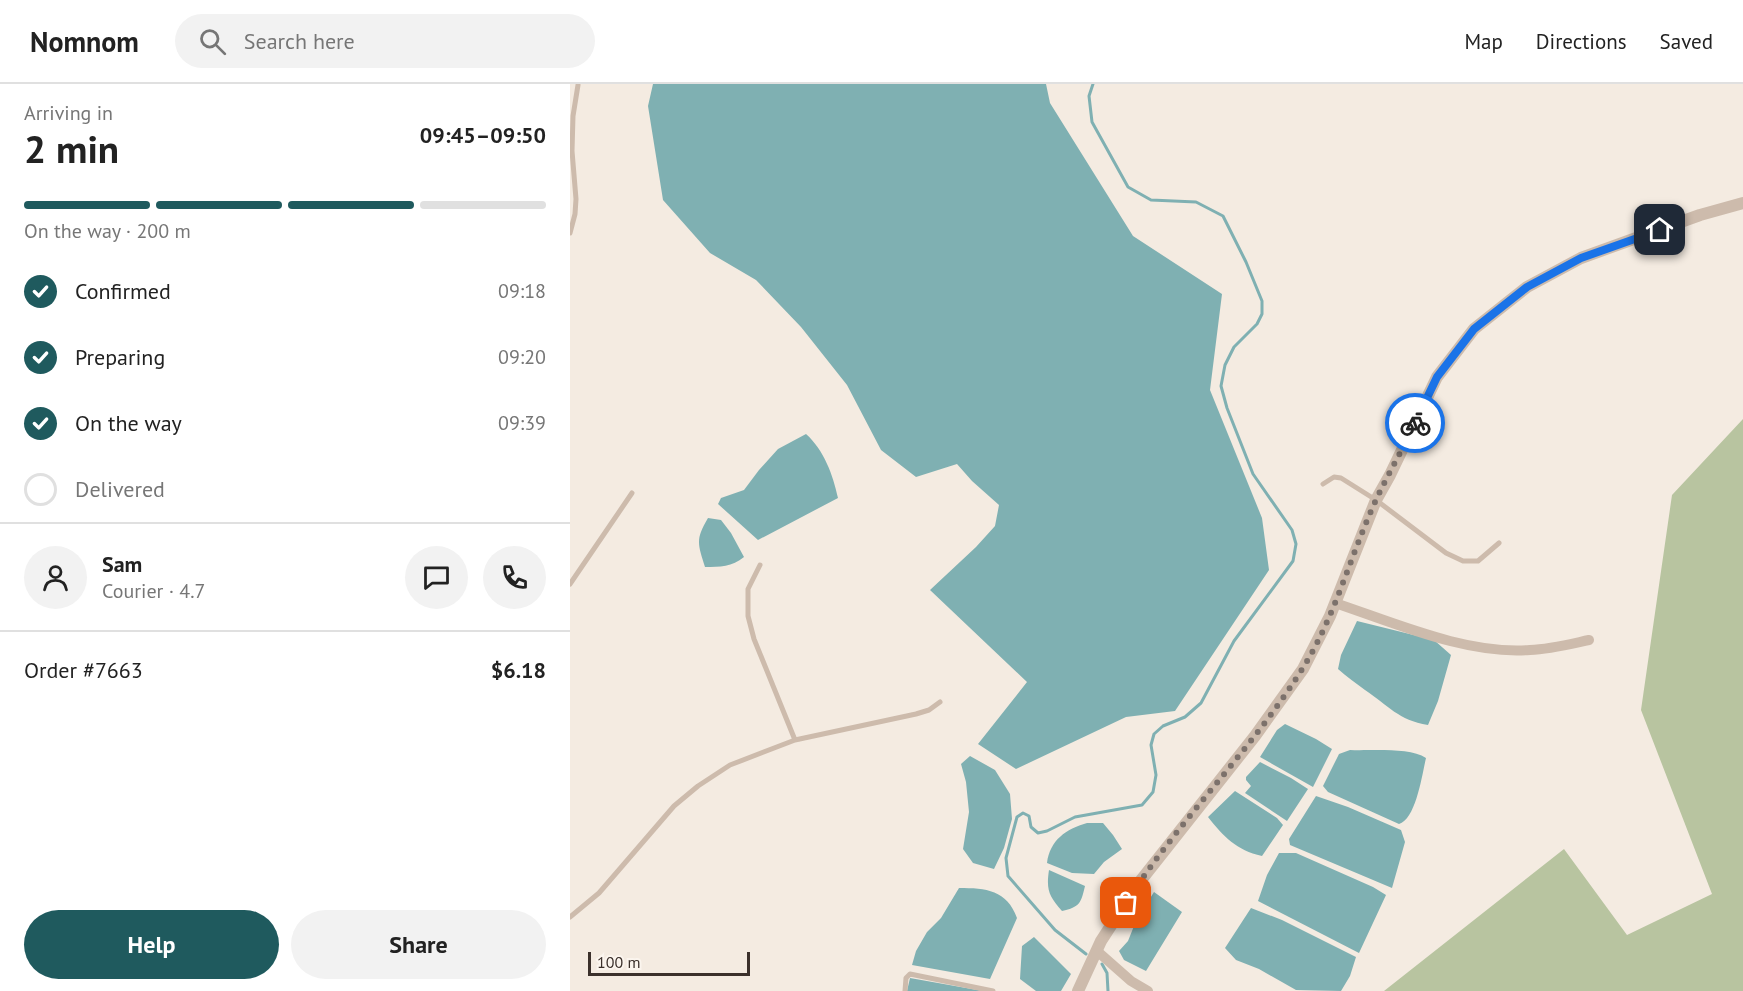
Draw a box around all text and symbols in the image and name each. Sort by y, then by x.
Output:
search box [175,14,595,68]
text: Nomnom [30,23,139,60]
icon: search [196,25,229,58]
text: Search here [244,27,355,55]
text: Map [1464,28,1503,55]
text: Directions [1536,28,1627,55]
text: Saved [1660,28,1713,55]
text: Arriving in [24,100,113,126]
text: 09:45–09:50 [420,121,546,149]
text: 2 min [24,123,119,174]
pin [1634,204,1685,255]
icon: home [1643,213,1676,246]
text: On the way · 200 m [24,218,191,244]
icon: check [24,275,57,308]
text: Confirmed [75,277,171,305]
text: 09:18 [498,278,546,304]
icon: check [24,341,57,374]
text: Preparing [75,343,165,371]
text: 09:20 [498,344,546,370]
courier [1385,393,1445,453]
icon: check [24,407,57,440]
icon: bike [1399,407,1432,440]
text: On the way [75,409,182,437]
text: 09:39 [498,410,546,436]
text: Delivered [75,475,165,503]
button: person [24,546,87,609]
button: chat [405,546,468,609]
button: phone [483,546,546,609]
text: Sam [102,550,142,578]
text: Courier · 4.7 [102,578,205,604]
text: Order #7663 [24,656,143,684]
text: $6.18 [491,656,546,684]
pin [1100,877,1151,928]
icon: bag [1109,886,1142,919]
button: Help [24,910,279,979]
button: Share [291,910,546,979]
scale bar [588,949,750,976]
text: 100 m [597,952,640,972]

